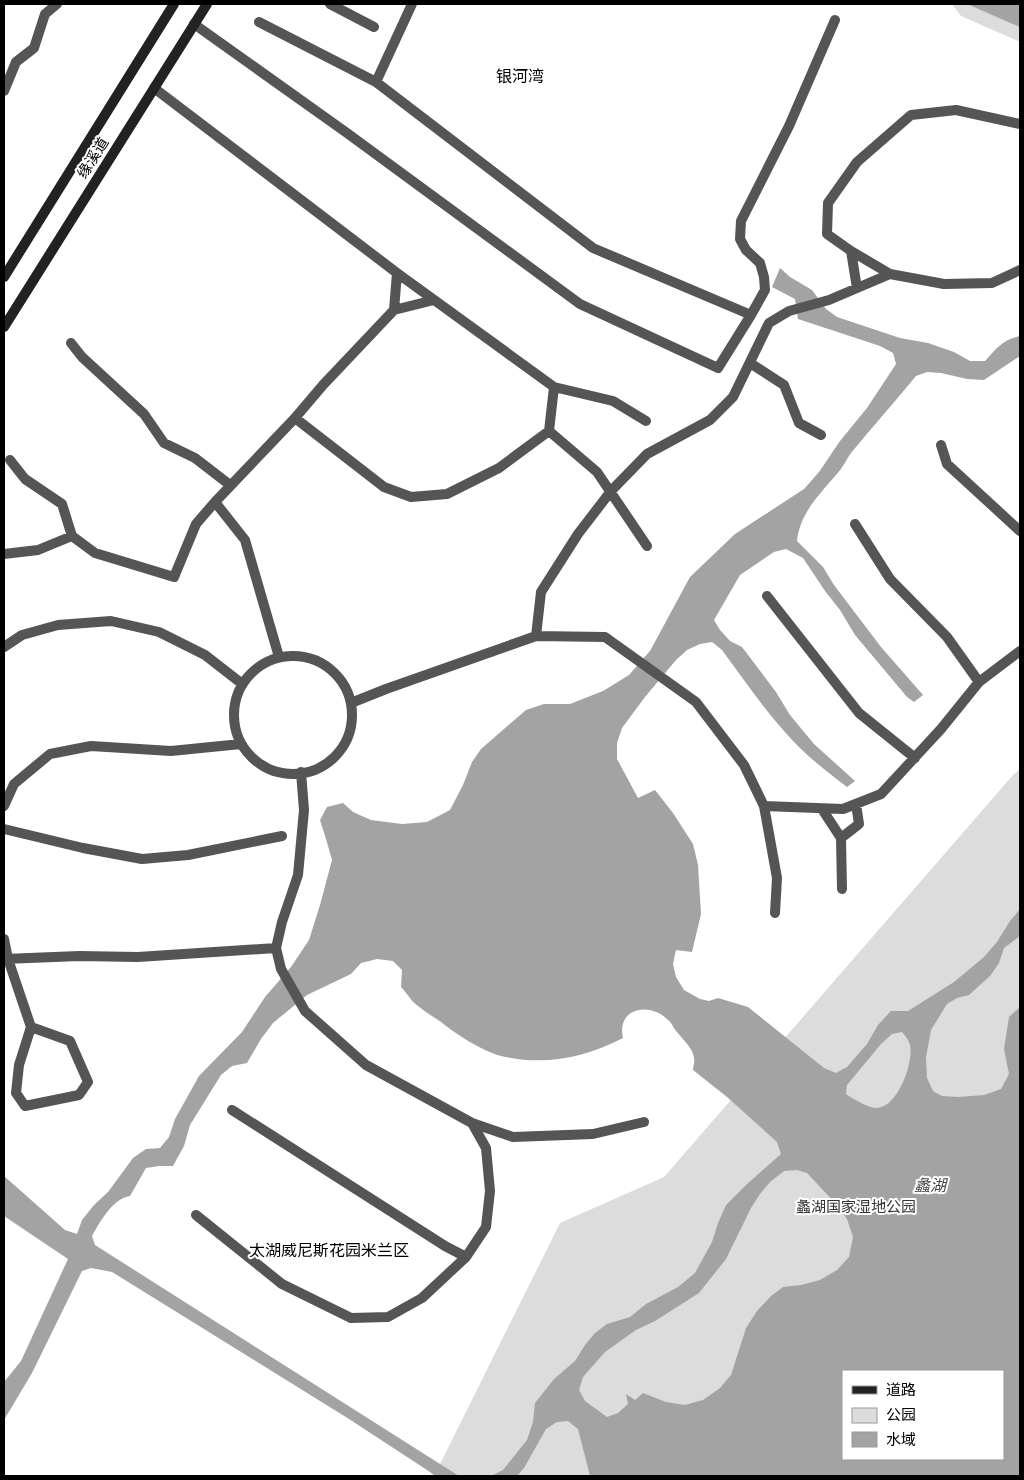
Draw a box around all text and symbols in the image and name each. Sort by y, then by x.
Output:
district label: 银河湾 [496,67,544,86]
street label: 缘溪道 [73,134,113,182]
water label: 蠡湖 [914,1176,949,1195]
park label: 蠡湖国家湿地公园 [796,1198,916,1216]
district label: 太湖威尼斯花园米兰区 [249,1241,409,1260]
legend [842,1370,1004,1460]
text: 道路 [886,1381,916,1399]
text: 公园 [886,1406,916,1424]
text: 水域 [886,1431,916,1449]

